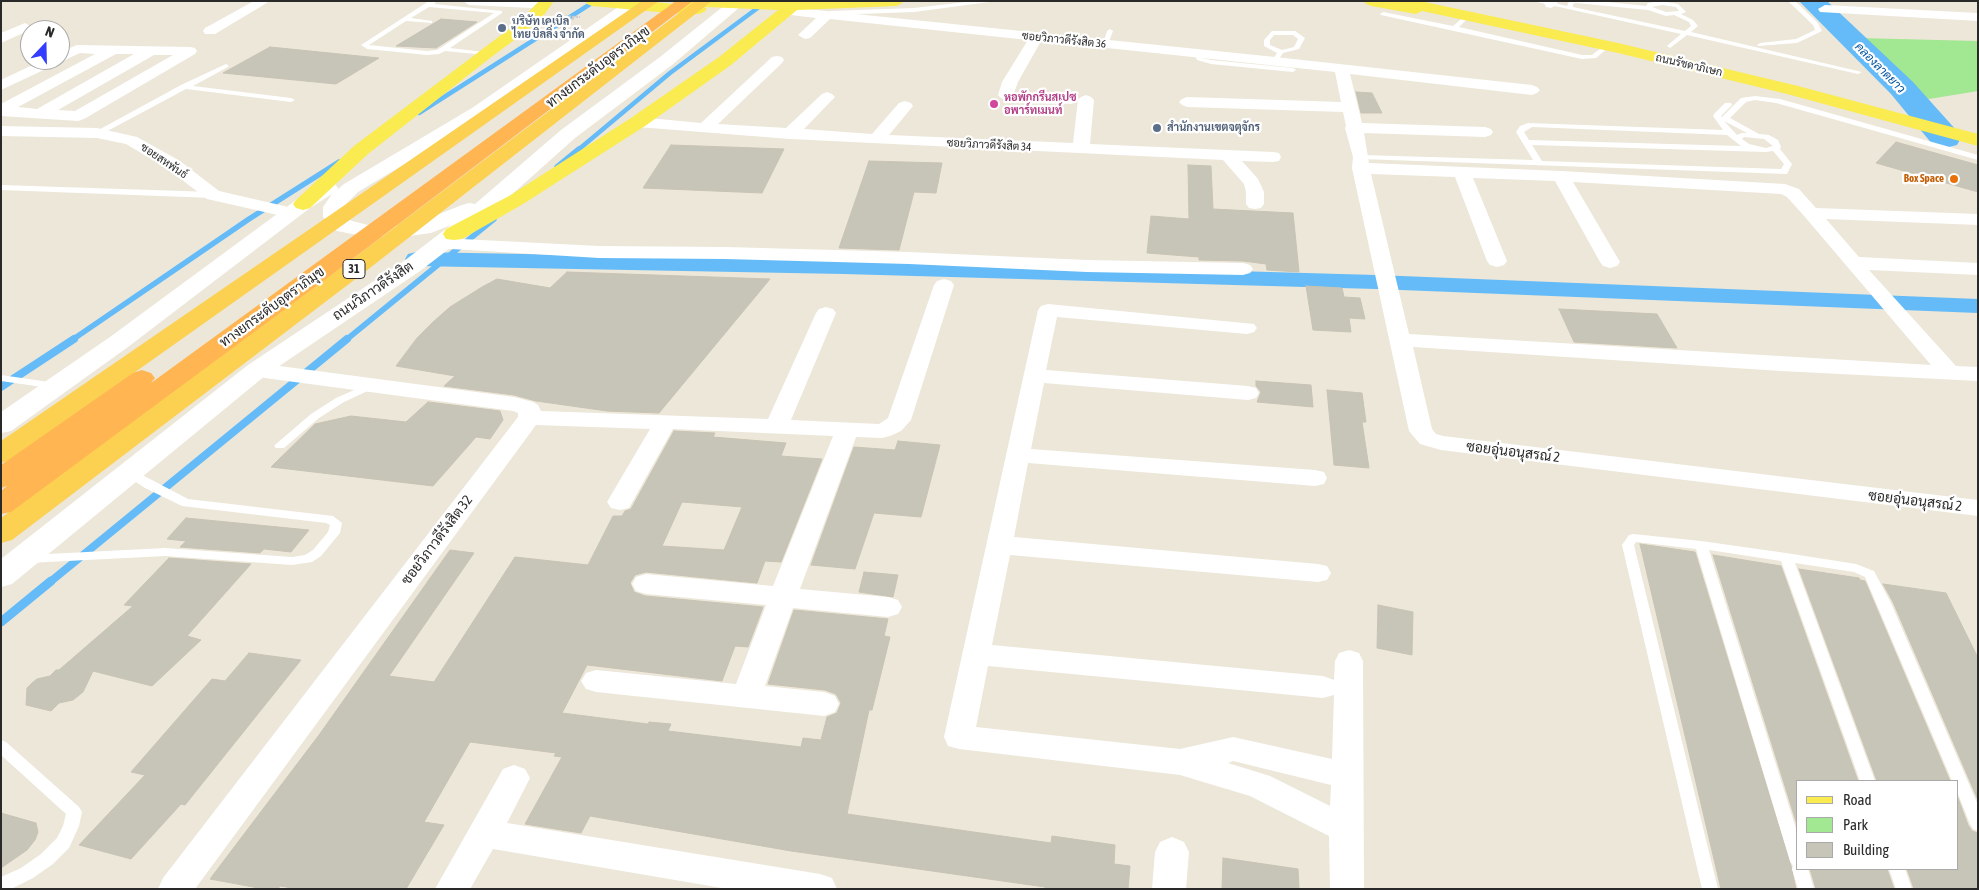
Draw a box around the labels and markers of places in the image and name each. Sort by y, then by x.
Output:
place label: บริษัท เคเบิล ไทย บิลลิ่ง จำกัด [512,15,585,41]
marker: บริษัท เคเบิล ไทย บิลลิ่ง จำกัด [496,22,508,34]
place label: หอพักกรีนสเปซ อพาร์ทเมนท์ [1004,91,1076,117]
marker: หอพักกรีนสเปซ อพาร์ทเมนท์ [988,98,1000,110]
place label: สำนักงานเขตจตุจักร [1167,121,1260,135]
marker: สำนักงานเขตจตุจักร [1151,122,1163,134]
place label: Box Space [1904,172,1944,186]
marker: Box Space [1948,173,1960,185]

